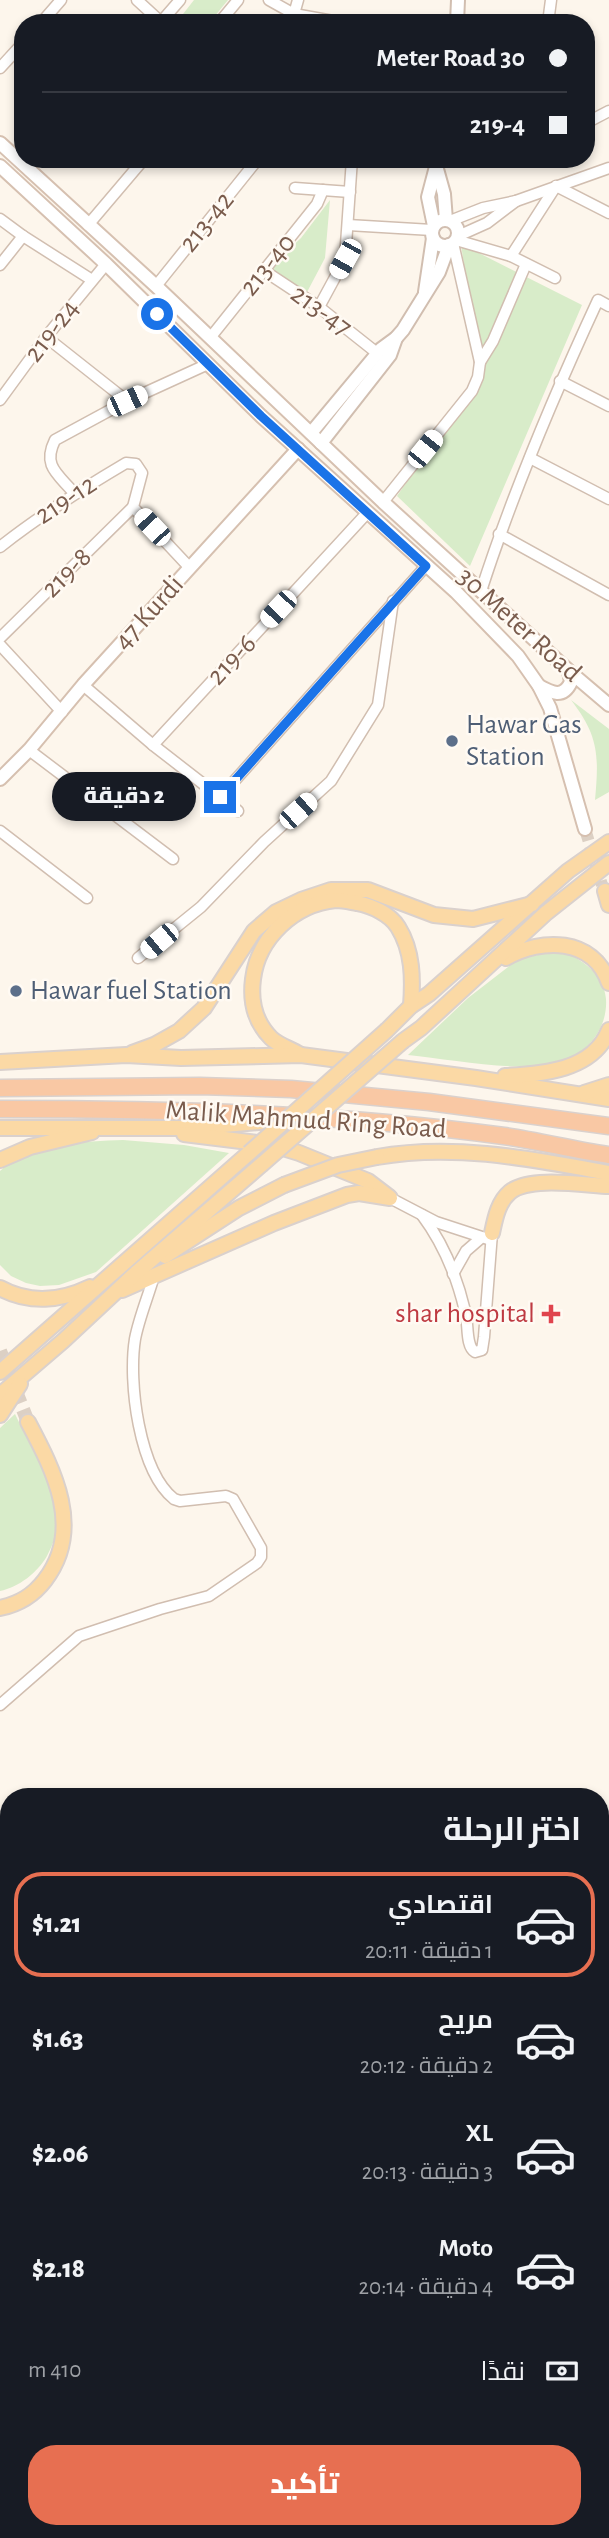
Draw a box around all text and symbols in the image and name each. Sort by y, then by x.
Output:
text: 30 Meter Road [376,45,525,71]
text: 219-4 [470,112,525,138]
street label: 213-42 [174,186,240,258]
street label: 213-40 [235,229,301,301]
car [326,236,365,282]
street label: 213-47 [285,280,357,342]
street label: 219-24 [19,295,85,367]
route start [141,298,173,330]
car [104,383,151,419]
car [404,426,447,472]
street label: 219-12 [30,470,102,530]
car [130,504,175,550]
street label: 219-8 [37,543,97,603]
street label: 30 Meter Road [452,562,586,688]
street label: 47 Kurdi [109,571,189,655]
car [256,586,301,632]
street label: 219-6 [202,629,262,691]
place label: Hawar Gas Station [466,711,582,771]
marker: Hawar Gas Station [444,733,460,749]
callout: 2 دقيقة [52,772,196,822]
route end [204,781,236,813]
text: 2 دقيقة [83,785,165,808]
car [276,789,321,833]
car [137,919,182,963]
place label: Hawar fuel Station [30,977,232,1005]
marker: Hawar fuel Station [8,983,24,999]
street label: Malik Mahmud Ring Road [165,1096,447,1144]
place label: shar hospital [395,1300,535,1328]
marker: shar hospital [541,1304,561,1324]
text: اختر الرحلة [443,1814,581,1846]
text: اقتصادي [388,1892,493,1918]
icon: car [514,1893,577,1956]
text: $1.21 [32,1911,81,1937]
text: 1 دقيقة · 20:11 [365,1940,493,1963]
text: مريح [438,2007,493,2033]
icon: car [514,2008,577,2071]
text: $1.63 [32,2026,84,2052]
text: 2 دقيقة · 20:12 [360,2055,493,2078]
text: XL [466,2120,493,2146]
icon: car [514,2123,577,2186]
text: $2.06 [32,2141,88,2167]
text: 3 دقيقة · 20:13 [362,2161,493,2184]
text: Moto [438,2235,493,2261]
icon: car [514,2238,577,2301]
text: $2.18 [32,2256,85,2282]
text: 4 دقيقة · 20:14 [359,2276,493,2299]
icon: cash [543,2352,581,2390]
text: 410 m [28,2359,81,2382]
text: نقدًا [481,2359,525,2385]
button: تأكيد [28,2445,581,2525]

